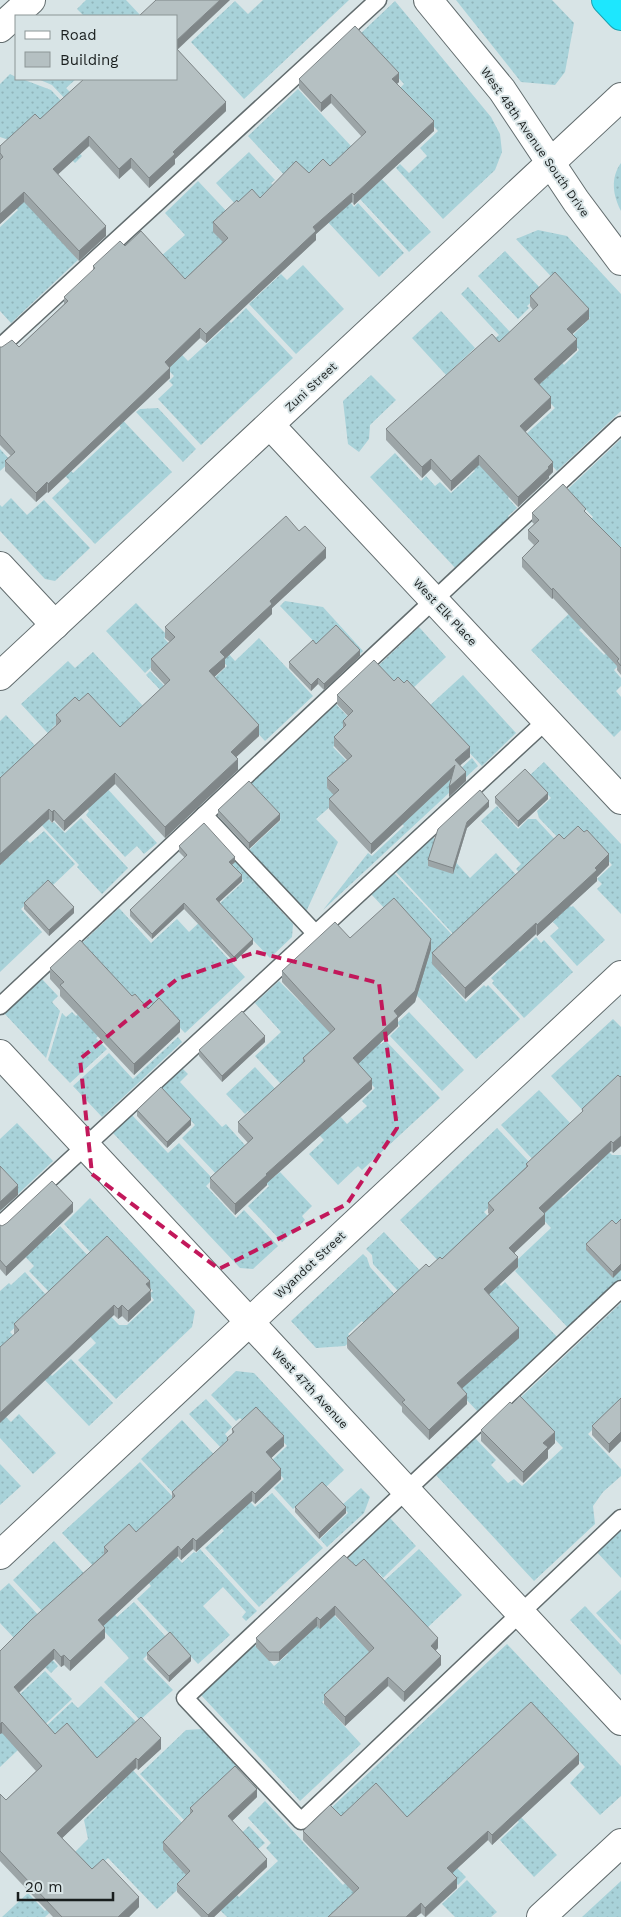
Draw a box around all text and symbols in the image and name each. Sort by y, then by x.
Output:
legend [15,15,178,80]
text: Road [60,26,97,44]
text: Building [60,51,118,69]
street label: West 48th Avenue South Drive [478,64,592,220]
street label: Zuni Street [282,360,340,414]
street label: West Elk Place [410,575,480,649]
street label: Wyandot Street [272,1229,348,1301]
street label: West 47th Avenue [269,1345,351,1431]
scale bar [18,1870,112,1902]
text: 20 m [25,1878,63,1896]

